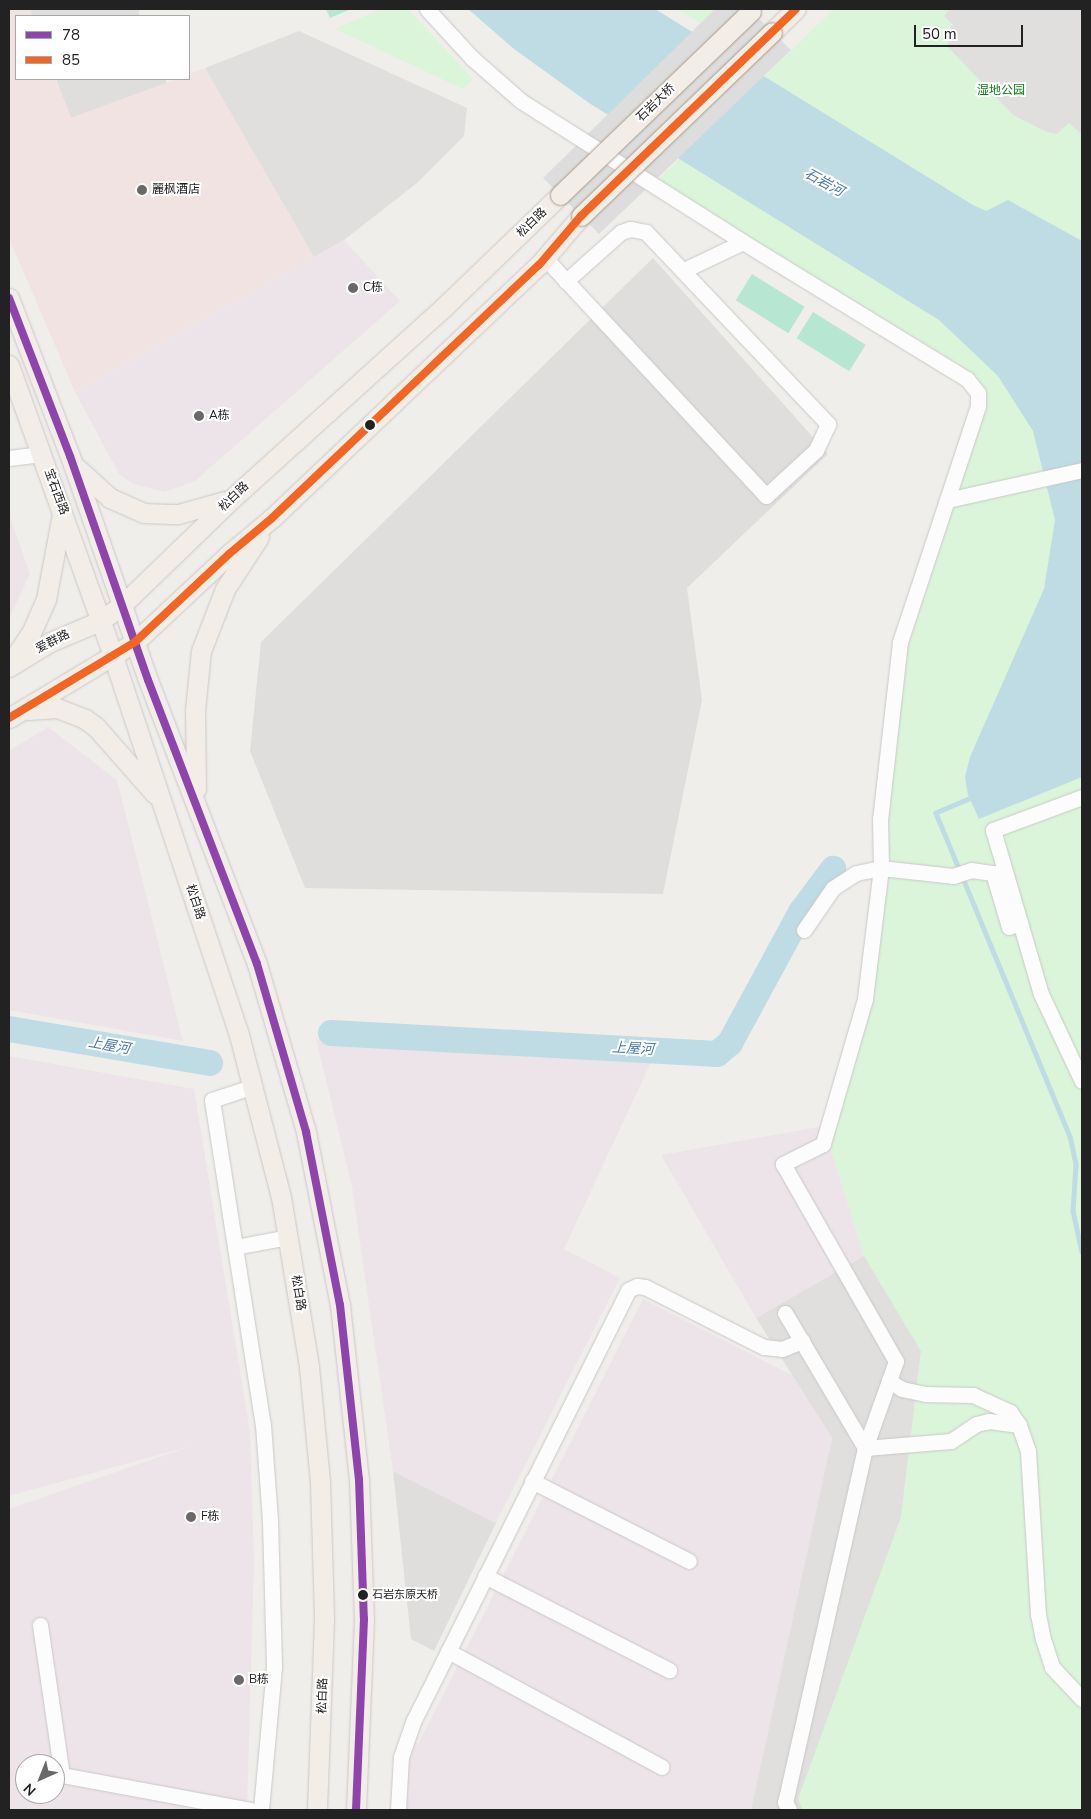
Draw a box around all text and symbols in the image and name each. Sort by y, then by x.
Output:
legend [15,15,190,80]
scale bar [916,15,1025,47]
text: 50 m [922,24,957,44]
text: 78 [62,25,80,45]
text: 85 [62,50,80,70]
street label: 石岩大桥 [634,81,678,125]
park label: 湿地公园 [977,84,1025,98]
water label: 石岩河 [802,165,846,201]
place label: 麗枫酒店 [152,183,200,197]
marker: 麗枫酒店 [136,184,148,196]
street label: 松白路 [514,205,550,241]
place label: C栋 [363,281,383,295]
marker: C栋 [347,282,359,294]
place label: A栋 [209,409,230,423]
marker: A栋 [193,410,205,422]
unlabelled marker [365,420,375,430]
street label: 宝石西路 [41,467,71,517]
street label: 松白路 [216,479,252,515]
street label: 爱群路 [34,627,72,657]
street label: 松白路 [183,883,207,921]
water label: 上屋河 [87,1034,131,1058]
water label: 上屋河 [612,1040,654,1058]
street label: 松白路 [288,1274,308,1312]
place label: F栋 [201,1510,220,1524]
marker: F栋 [185,1511,197,1523]
place label: 石岩东原天桥 [372,1588,438,1602]
marker: 石岩东原天桥 [358,1590,368,1600]
place label: B栋 [249,1673,269,1687]
marker: B栋 [233,1674,245,1686]
street label: 松白路 [315,1678,331,1714]
north arrow [15,1754,65,1804]
text: N [20,1779,40,1800]

